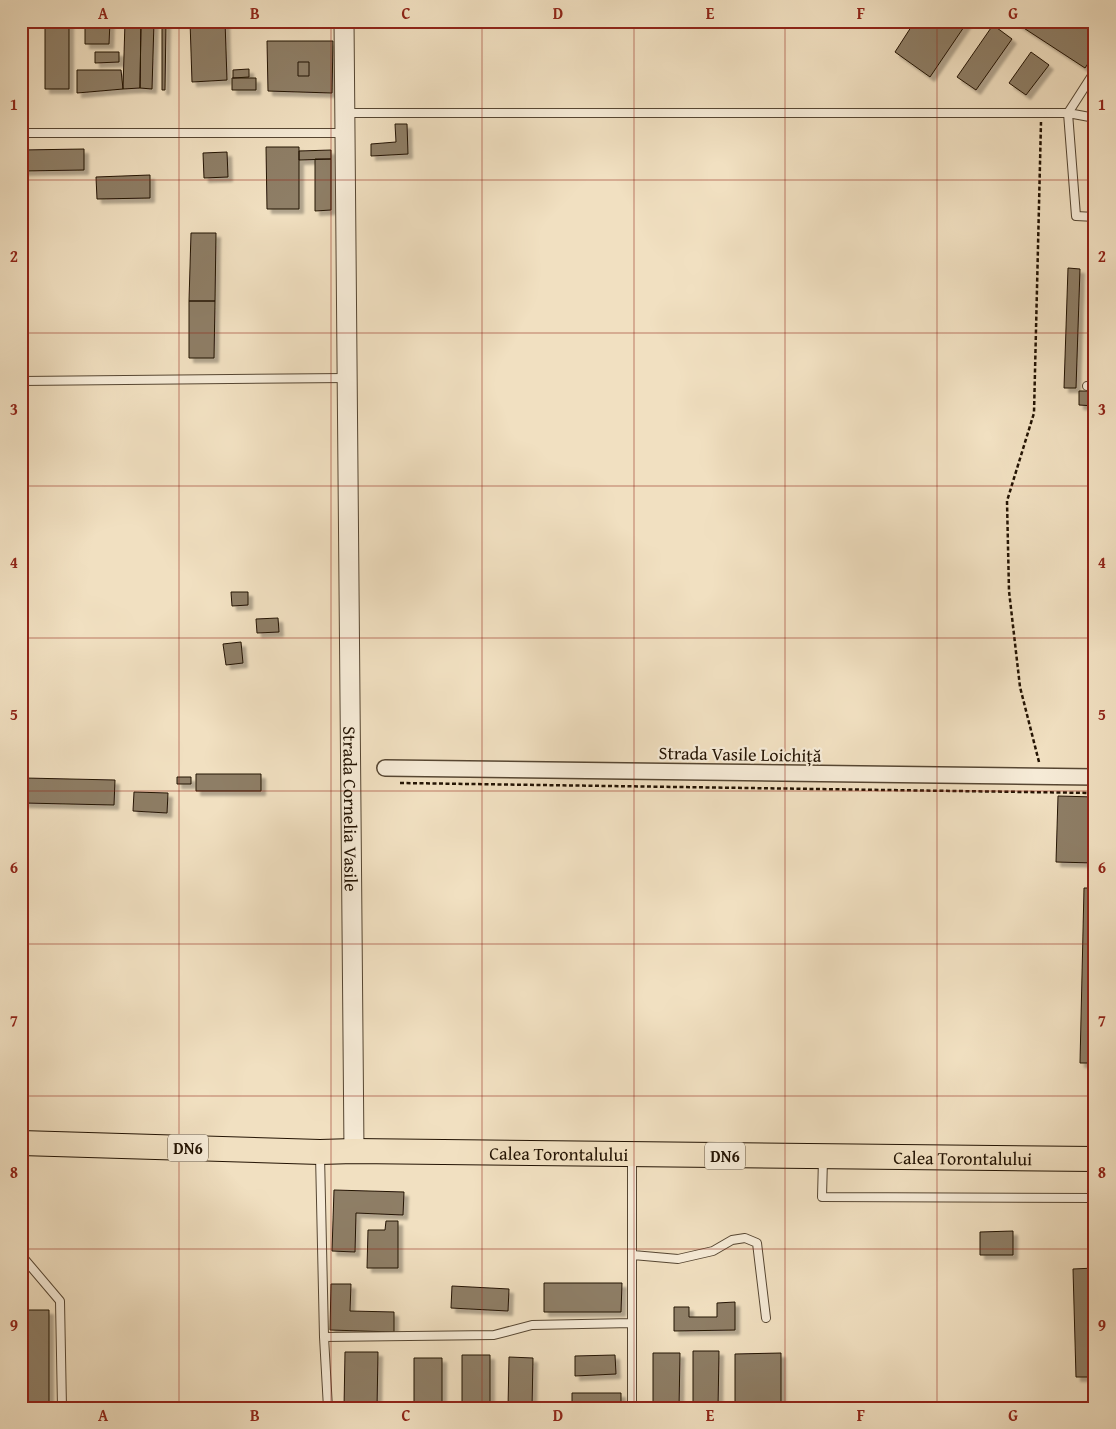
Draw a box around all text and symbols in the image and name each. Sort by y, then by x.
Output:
text: A [98,1,109,25]
text: B [250,1,260,25]
text: C [401,1,411,25]
text: D [553,1,563,25]
text: E [706,1,715,25]
text: F [857,1,865,25]
text: G [1008,1,1018,25]
text: 1 [10,92,18,116]
text: 1 [1098,92,1106,116]
text: 2 [10,244,18,268]
text: 2 [1098,244,1106,268]
text: 3 [10,397,18,421]
text: 3 [1098,397,1106,421]
text: 4 [10,550,18,574]
text: 4 [1098,550,1106,574]
text: 5 [10,702,18,726]
text: 5 [1098,702,1106,726]
street label: Strada Cornelia Vasile [337,726,365,892]
street label: Strada Vasile Loichiță [658,739,822,769]
text: 6 [10,855,18,879]
text: 6 [1098,855,1106,879]
text: 7 [10,1008,18,1032]
text: 7 [1098,1008,1106,1032]
road number: DN6 [168,1134,208,1162]
street label: Calea Torontalului [489,1139,628,1167]
road number: DN6 [705,1142,745,1170]
street label: Calea Torontalului [893,1143,1032,1172]
text: 8 [10,1160,18,1184]
text: 8 [1098,1160,1106,1184]
text: 9 [10,1313,18,1337]
text: 9 [1098,1313,1106,1337]
text: A [98,1403,109,1427]
text: B [250,1403,260,1427]
text: C [401,1403,411,1427]
text: D [553,1403,563,1427]
text: E [706,1403,715,1427]
text: F [857,1403,865,1427]
text: G [1008,1403,1018,1427]

